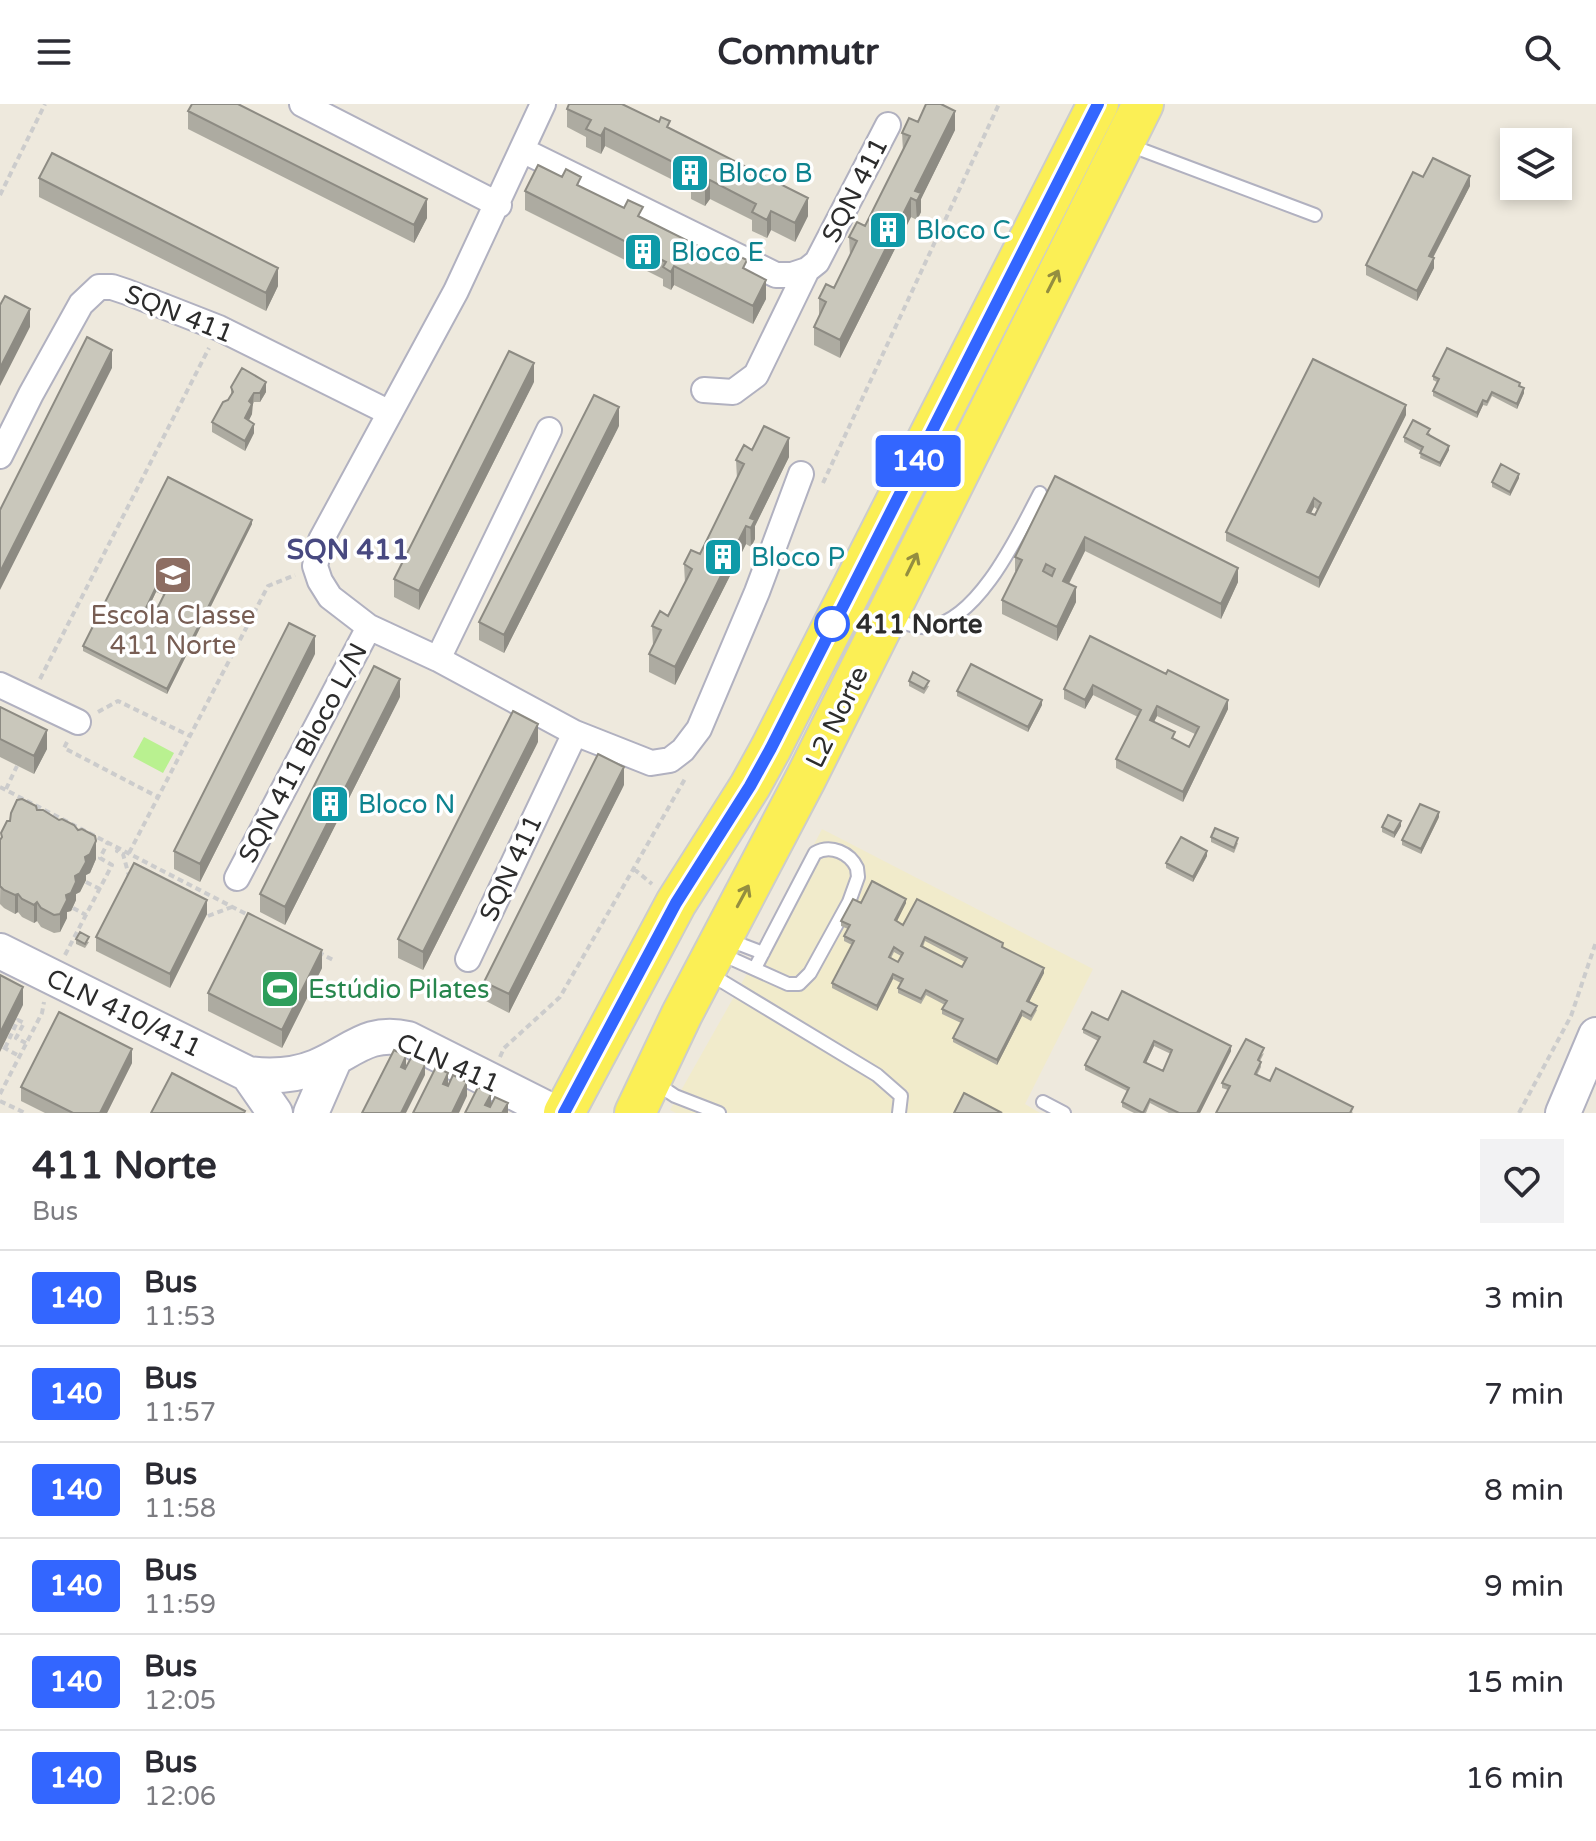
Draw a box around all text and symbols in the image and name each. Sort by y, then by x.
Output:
icon: menu [32,30,76,74]
icon: search [1520,30,1564,74]
text: Commutr [717,31,879,74]
map controls [1500,128,1572,200]
button: layers [1500,128,1572,200]
street label: SQN 411 [815,132,895,248]
building icon: Bloco B [669,152,711,194]
place label: Bloco B [718,158,812,189]
building icon: Bloco C [867,209,909,251]
place label: Bloco C [916,215,1011,246]
building icon: Bloco E [622,231,664,273]
place label: Bloco E [671,237,764,268]
one-way arrow [1046,270,1061,294]
street label: SQN 411 [120,278,238,350]
line badge: 140 [872,435,964,487]
text: 140 [892,444,944,478]
district label: SQN 411 [287,533,409,567]
building icon: Bloco P [702,536,744,578]
place label: Bloco P [751,542,845,573]
one-way arrow [905,552,920,576]
school or university icon: Escola Classe 411 Norte [152,554,194,596]
place label: Escola Classe 411 Norte [90,600,256,661]
marker: 411 Norte [815,607,849,641]
place label: 411 Norte [856,609,983,640]
street label: SQN 411 Bloco L/N [232,638,374,868]
street label: L2 Norte [799,661,875,773]
building icon: Bloco N [309,783,351,825]
place label: Bloco N [358,789,455,820]
street label: SQN 411 [473,810,549,926]
one-way arrow [736,884,752,908]
street label: CLN 410/411 [41,962,207,1064]
sports icon: Estúdio Pilates [259,968,301,1010]
place label: Estúdio Pilates [308,974,489,1005]
street label: CLN 411 [392,1027,504,1099]
button: heart [1480,1139,1564,1223]
text: 411 Norte [32,1143,217,1189]
text: Bus [32,1196,78,1227]
text: Bus [144,1264,197,1301]
text: 3 min [1484,1280,1564,1317]
text: 140 [50,1281,102,1315]
text: 11:53 [144,1301,216,1332]
text: Bus [144,1360,197,1397]
text: 7 min [1484,1376,1564,1413]
text: 140 [50,1377,102,1411]
text: 11:57 [144,1397,216,1428]
text: Bus [144,1456,197,1493]
text: 8 min [1484,1472,1564,1509]
text: 140 [50,1473,102,1507]
text: 11:58 [144,1493,216,1524]
text: Bus [144,1552,197,1589]
text: 9 min [1484,1568,1564,1605]
text: 140 [50,1569,102,1603]
text: 11:59 [144,1589,216,1620]
text: Bus [144,1648,197,1685]
text: 15 min [1465,1664,1564,1701]
text: 140 [50,1665,102,1699]
text: 12:05 [144,1685,216,1716]
text: Bus [144,1744,197,1781]
text: 16 min [1465,1760,1564,1797]
text: 140 [50,1761,102,1795]
text: 12:06 [144,1781,216,1812]

